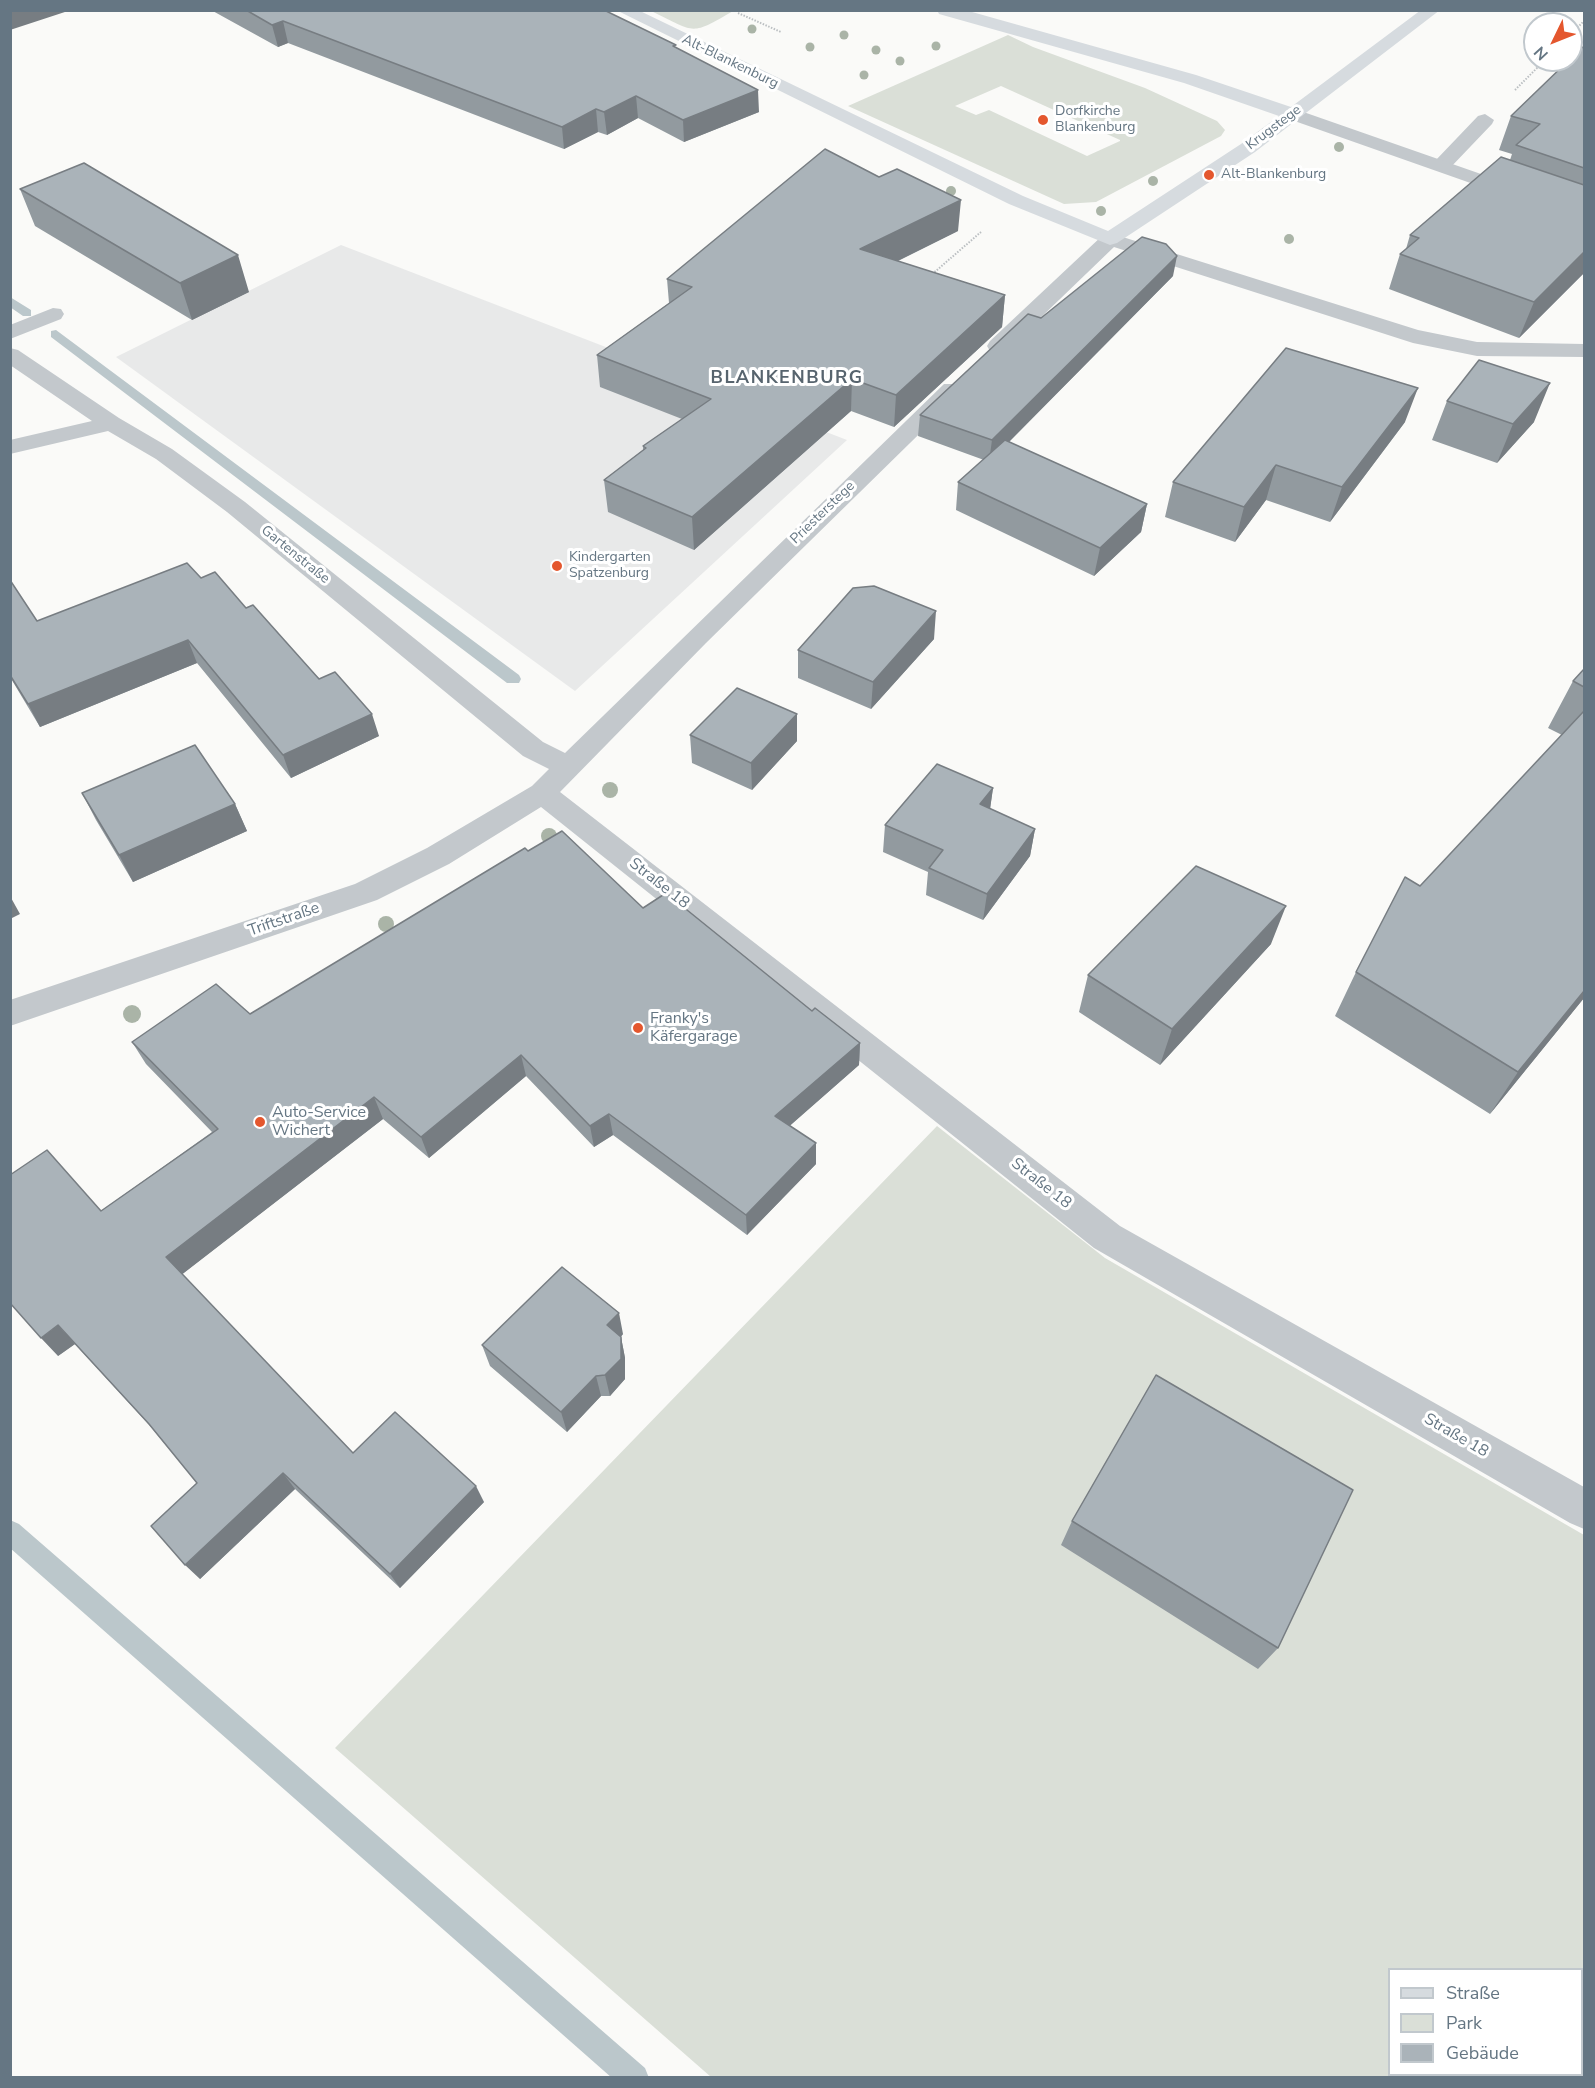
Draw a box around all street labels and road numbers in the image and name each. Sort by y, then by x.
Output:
street label: Alt-Blankenburg [679,31,781,93]
street label: Krugstege [1243,102,1305,154]
street label: Priesterstege [787,478,859,548]
street label: Gartenstraße [257,522,333,588]
street label: Straße 18 [625,855,693,913]
street label: Triftstraße [246,899,322,941]
street label: Straße 18 [1007,1155,1075,1213]
street label: Straße 18 [1420,1410,1492,1462]

